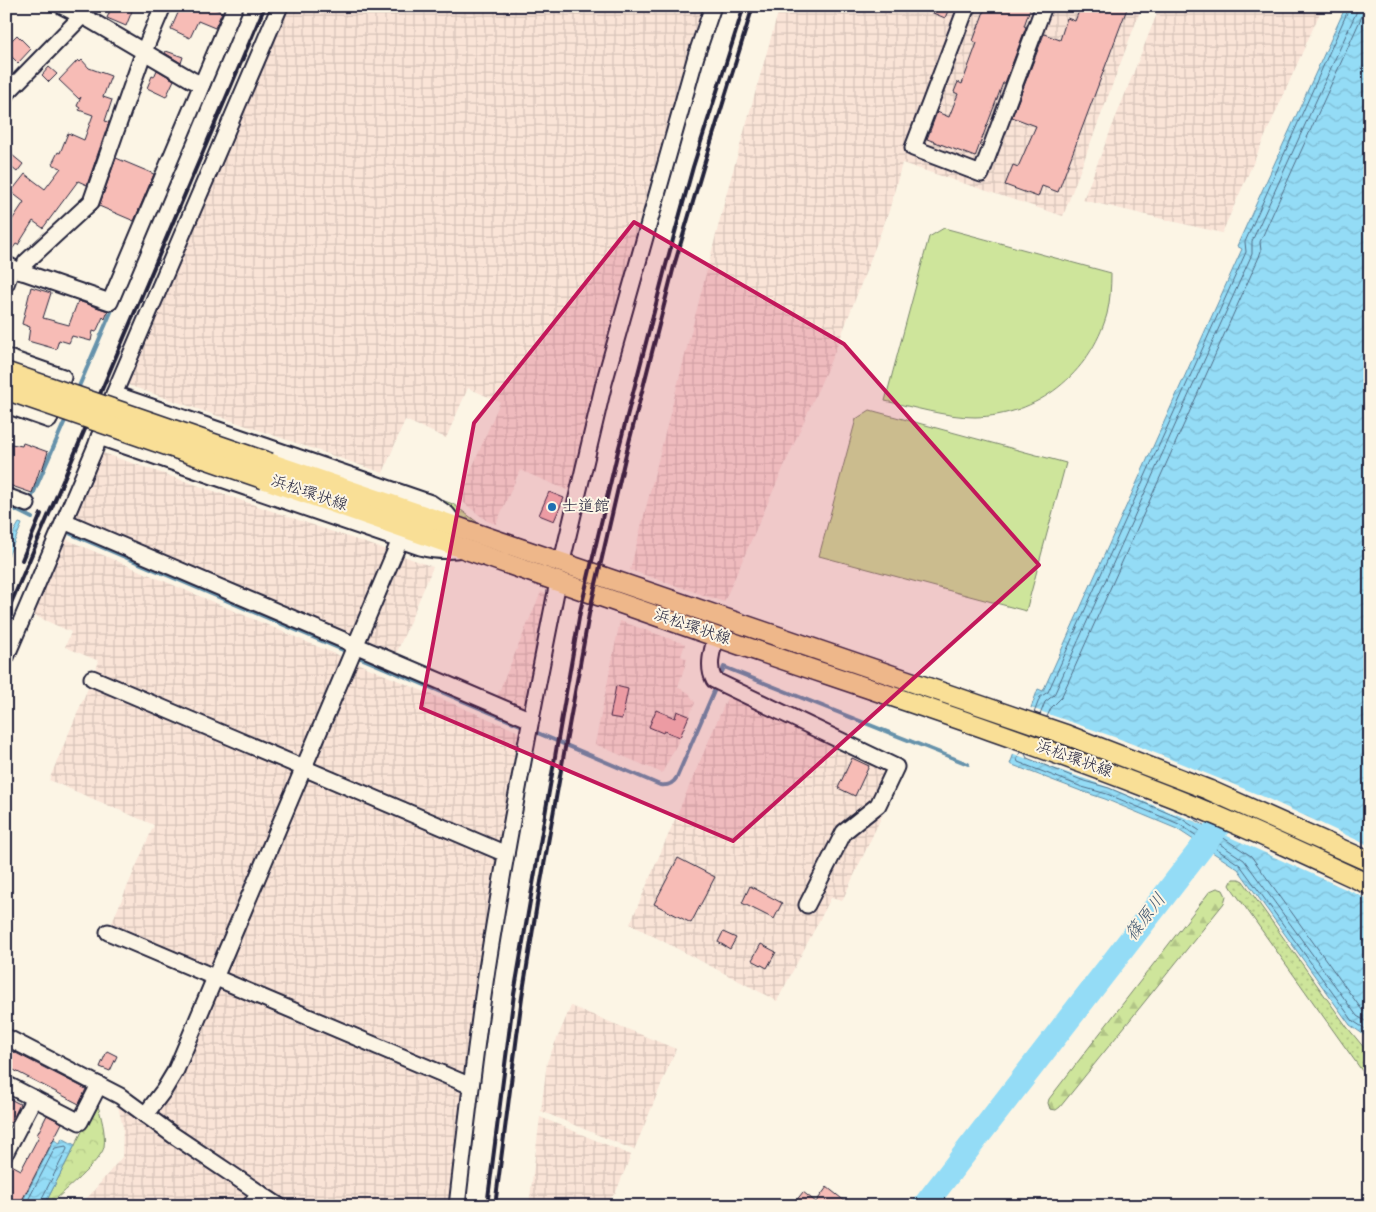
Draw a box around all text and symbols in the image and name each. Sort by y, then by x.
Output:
street label: 浜松環状線 [267,470,351,518]
place label: 士道館 [562,496,610,519]
marker: 士道館 [546,501,558,513]
street label: 浜松環状線 [650,604,734,652]
street label: 浜松環状線 [1032,736,1116,784]
water label: 篠原川 [1121,889,1173,947]

